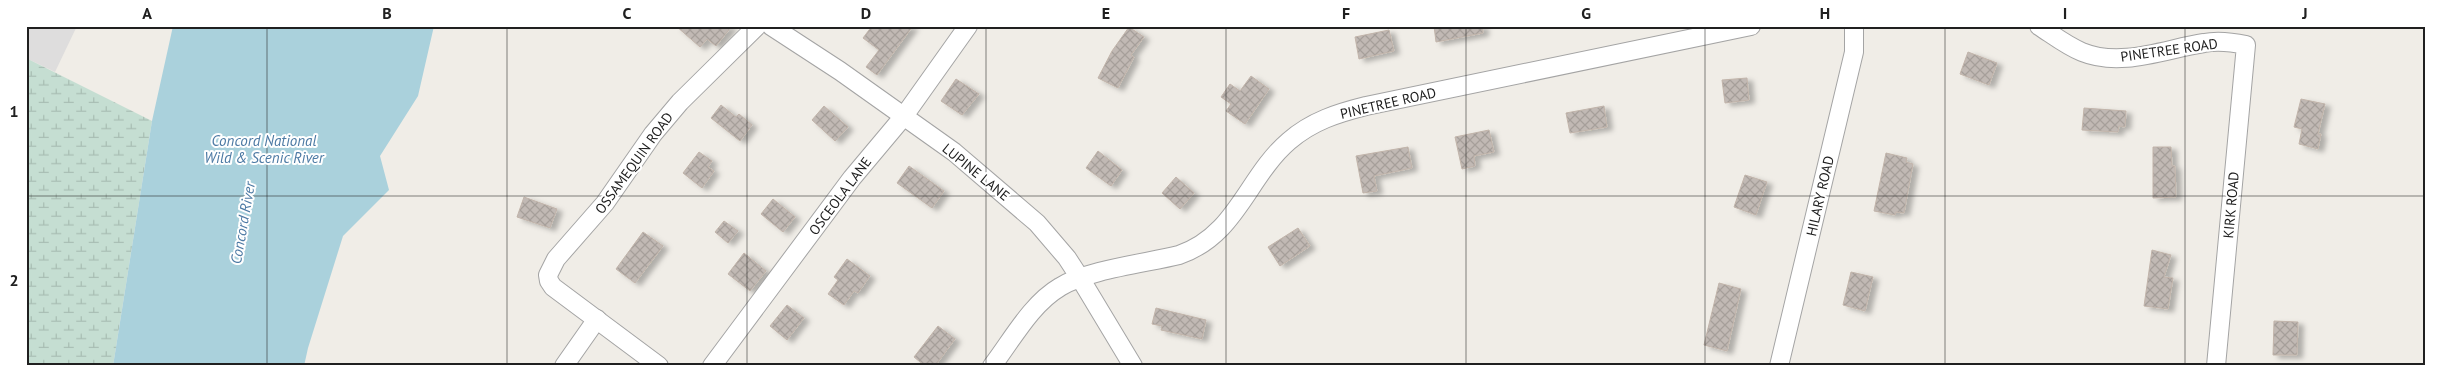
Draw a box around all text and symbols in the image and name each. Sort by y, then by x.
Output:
text: A [142,3,152,23]
text: B [382,3,392,23]
text: C [623,3,632,23]
text: D [861,3,871,23]
text: E [1102,3,1110,23]
text: F [1342,3,1350,23]
text: G [1581,3,1591,23]
text: H [1820,3,1830,23]
text: I [2063,3,2067,23]
text: J [2301,3,2308,23]
street label: PINETREE ROAD [2119,34,2219,66]
street label: PINETREE ROAD [1338,83,1438,123]
text: 1 [9,101,19,121]
street label: OSSAMEQUIN ROAD [591,109,677,217]
water label: Concord National Wild & Scenic River [204,131,325,167]
street label: LUPINE LANE [939,139,1013,205]
street label: OSCEOLA LANE [805,153,875,239]
street label: HILARY ROAD [1802,154,1838,238]
street label: KIRK ROAD [2219,171,2243,239]
water label: Concord River [226,179,259,266]
text: 2 [9,270,19,290]

